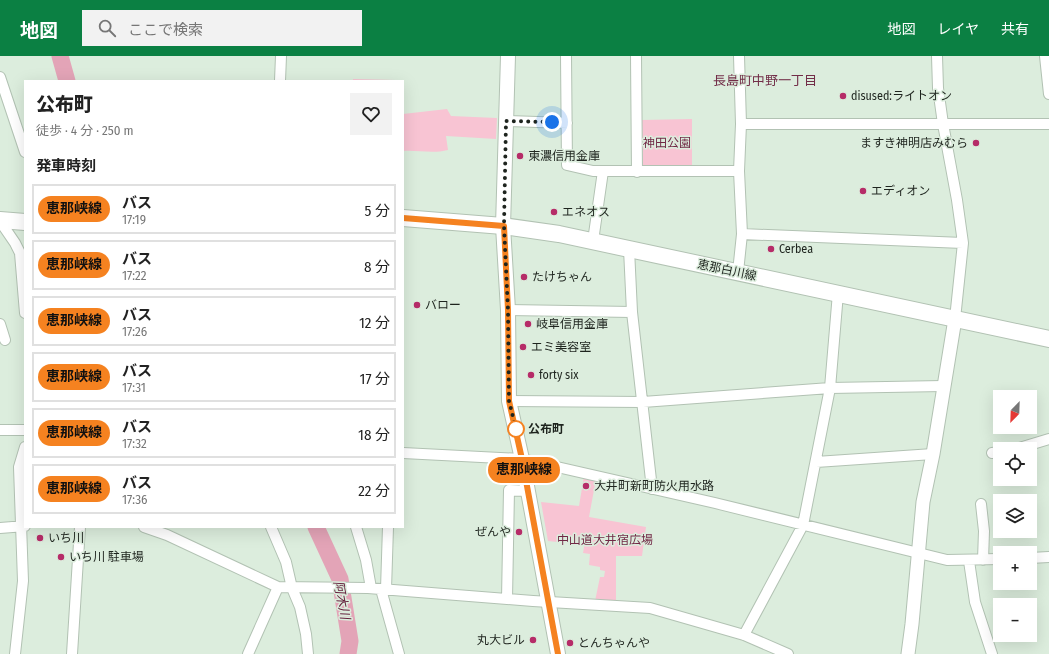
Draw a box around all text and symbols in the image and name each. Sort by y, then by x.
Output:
search box [82,10,362,46]
icon: search [96,17,118,39]
text: 地図 [20,19,58,42]
text: ここで検索 [128,21,203,39]
text: 地図 [887,21,915,38]
text: レイヤ [937,21,979,38]
text: 共有 [1001,21,1029,38]
district label: 長島町中野一丁目 [713,73,817,88]
place label: disused:ライトオン [851,89,952,103]
marker: disused:ライトオン [838,91,848,101]
text: 公布町 [36,93,93,116]
button: heart [350,93,392,135]
your location [542,112,562,132]
text: 徒歩 · 4 分 · 250 m [36,123,134,138]
park label: 神田公園 [643,136,691,150]
place label: ますき神明店みむら [860,136,968,150]
marker: ますき神明店みむら [971,138,981,148]
place label: 東濃信用金庫 [528,149,600,163]
marker: 東濃信用金庫 [515,151,525,161]
text: 発車時刻 [36,157,96,175]
place label: エディオン [871,184,930,198]
marker: エディオン [858,186,868,196]
text: バス [122,194,152,212]
text: 恵那峡線 [46,200,102,217]
text: 5 分 [365,202,390,220]
place label: エネオス [562,205,610,219]
marker: エネオス [549,207,559,217]
text: 17:19 [122,212,146,227]
place label: Cerbea [779,242,813,256]
marker: Cerbea [766,244,776,254]
text: バス [122,250,152,268]
text: 恵那峡線 [46,256,102,273]
street label: 恵那白川線 [696,257,758,283]
text: 8 分 [364,258,390,276]
text: 17:22 [122,268,147,283]
place label: たけちゃん [532,270,592,284]
marker: たけちゃん [519,272,529,282]
place label: バロー [425,298,461,312]
marker: バロー [412,300,422,310]
text: バス [122,306,152,324]
text: 恵那峡線 [46,312,102,329]
text: 12 分 [359,314,390,332]
place label: 岐阜信用金庫 [536,317,608,331]
marker: 岐阜信用金庫 [523,319,533,329]
text: 17:26 [122,324,147,339]
place label: エミ美容室 [531,340,591,354]
marker: エミ美容室 [518,342,528,352]
text: バス [122,362,152,380]
text: 恵那峡線 [46,368,102,385]
place label: forty six [539,368,579,382]
text: 17 分 [360,370,390,388]
marker: forty six [526,370,536,380]
text: 17:31 [122,380,146,395]
north arrow [993,390,1037,434]
map controls [993,390,1037,642]
text: バス [122,418,152,436]
marker: 公布町 [507,420,525,438]
place label: 公布町 [528,422,564,436]
text: 恵那峡線 [46,424,102,441]
text: 18 分 [358,426,390,444]
text: 17:32 [122,436,147,451]
button: locate [993,442,1037,486]
line badge: 恵那峡線 [496,457,552,483]
text: 恵那峡線 [496,461,552,478]
text: バス [122,474,152,492]
place label: 大井町新町防火用水路 [594,479,714,493]
text: 恵那峡線 [46,480,102,497]
marker: 大井町新町防火用水路 [581,481,591,491]
text: 22 分 [358,482,390,500]
text: 17:36 [122,492,148,507]
button: layers [993,494,1037,538]
place label: ぜんや [475,525,511,539]
marker: ぜんや [514,527,524,537]
place label: いち川 [48,531,84,545]
marker: いち川 [35,533,45,543]
park label: 中山道大井宿広場 [557,533,653,547]
button: + [993,546,1037,590]
place label: いち川 駐車場 [69,550,144,564]
marker: いち川 駐車場 [56,552,66,562]
water label: 阿木川 [331,579,353,623]
button: − [993,598,1037,642]
place label: 丸大ビル [477,633,525,647]
marker: 丸大ビル [528,635,538,645]
place label: とんちゃんや [578,636,650,650]
marker: とんちゃんや [565,638,575,648]

